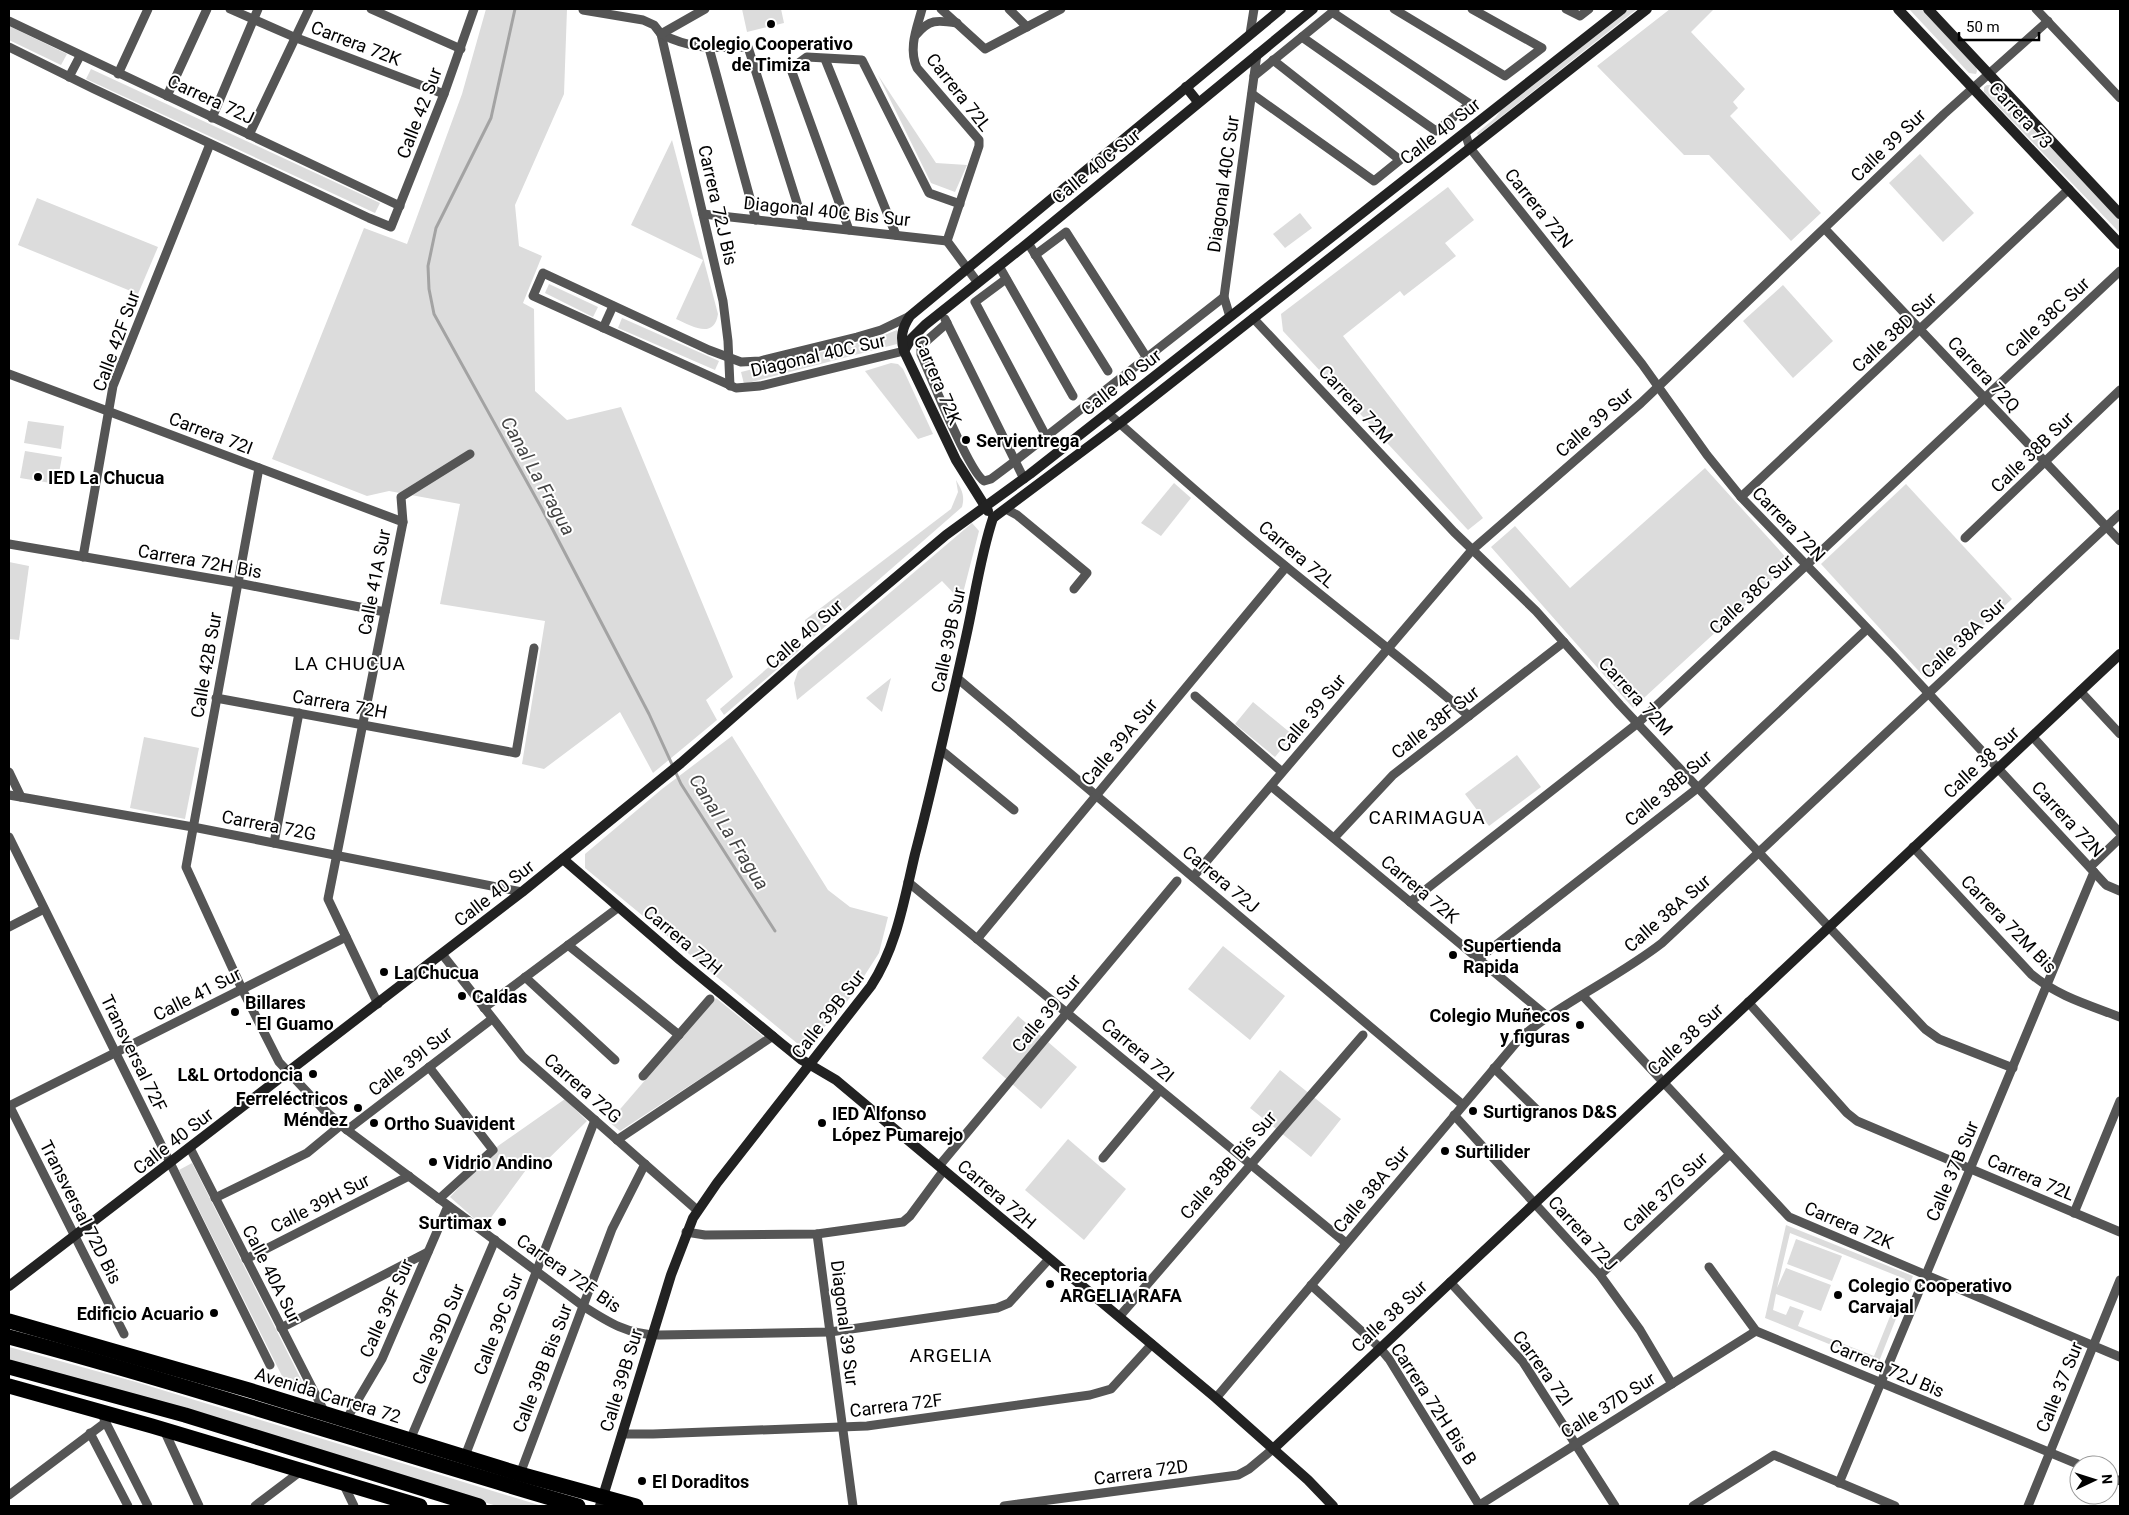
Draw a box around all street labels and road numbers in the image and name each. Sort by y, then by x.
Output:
street label: Carrera 72K [308,16,405,70]
street label: Carrera 72L [922,49,996,135]
street label: Calle 42 Sur [392,65,446,161]
street label: Carrera 72J [164,70,258,128]
street label: Carrera 73 [1985,77,2057,153]
street label: Calle 40 Sur [1396,93,1484,169]
street label: Calle 39 Sur [1846,104,1930,186]
street label: Diagonal 40C Sur [1203,114,1243,254]
street label: Calle 40C Sur [1048,124,1144,208]
street label: Carrera 72J Bis [694,143,742,267]
street label: Carrera 72N [1501,164,1577,252]
street label: Diagonal 40C Bis Sur [743,192,911,230]
street label: Calle 38C Sur [2001,273,2093,361]
street label: Calle 42F Sur [88,288,144,394]
street label: Calle 38D Sur [1848,288,1940,376]
street label: Diagonal 40C Sur [748,329,888,381]
street label: Carrera 72K [910,332,966,428]
street label: Carrera 72Q [1944,332,2024,416]
street label: Calle 40 Sur [1077,344,1165,420]
street label: Carrera 72M [1315,361,1397,447]
street label: Calle 39 Sur [1551,383,1637,461]
street label: Carrera 72I [166,407,256,459]
street label: Calle 38B Sur [1986,407,2078,497]
street label: Carrera 72N [1748,482,1830,566]
street label: Carrera 72L [1255,516,1340,592]
street label: Calle 41A Sur [353,527,395,637]
street label: Carrera 72H Bis [136,540,264,582]
street label: Calle 38C Sur [1705,550,1797,638]
street label: Calle 39B Sur [927,586,969,694]
street label: Calle 38A Sur [1917,594,2009,682]
street label: Calle 40 Sur [761,595,847,673]
street label: Calle 42B Sur [186,611,226,719]
street label: Carrera 72M [1595,653,1677,739]
street label: Calle 39 Sur [1272,670,1350,756]
street label: Calle 38F Sur [1387,681,1483,763]
street label: Carrera 72H [291,685,389,723]
street label: Calle 39A Sur [1076,694,1162,790]
street label: Calle 38 Sur [1939,722,2023,802]
street label: Calle 38B Sur [1620,746,1716,830]
street label: Carrera 72N [2028,777,2108,861]
street label: Carrera 72G [220,806,318,844]
street label: Carrera 72J [1179,841,1263,917]
street label: Carrera 72K [1377,851,1464,928]
street label: Calle 40 Sur [450,855,538,931]
street label: Calle 38A Sur [1620,870,1714,956]
street label: Carrera 72M Bis [1957,871,2061,977]
street label: Carrera 72H [639,901,727,979]
street label: Calle 41 Sur [150,963,244,1025]
street label: Calle 39B Sur [787,965,869,1063]
street label: Calle 39 Sur [1007,970,1085,1056]
street label: Transversal 72F [97,991,171,1115]
street label: Calle 38 Sur [1643,999,1727,1079]
street label: Carrera 72I [1097,1014,1179,1086]
street label: Calle 39I Sur [364,1022,456,1100]
street label: Carrera 72G [540,1049,626,1127]
street label: Calle 40 Sur [129,1103,217,1179]
street label: Calle 38B Bis Sur [1175,1107,1281,1223]
street label: Calle 37B Sur [1921,1118,1983,1224]
street label: Transversal 72D Bis [36,1137,126,1287]
street label: Calle 38A Sur [1328,1141,1414,1237]
street label: Calle 37G Sur [1618,1148,1712,1236]
street label: Carrera 72L [1984,1149,2078,1205]
street label: Carrera 72H [953,1155,1041,1233]
street label: Calle 39H Sur [267,1169,373,1237]
street label: Carrera 72J [1544,1191,1622,1275]
street label: Carrera 72K [1801,1197,1897,1253]
street label: Calle 40A Sur [238,1221,306,1327]
street label: Carrera 72F Bis [513,1229,625,1317]
street label: Calle 39F Sur [355,1255,417,1361]
street label: Diagonal 39 Sur [827,1259,863,1387]
street label: Calle 39C Sur [469,1270,527,1378]
street label: Calle 38 Sur [1347,1276,1431,1356]
street label: Calle 39D Sur [407,1280,469,1388]
street label: Calle 39B Bis Sur [508,1301,576,1435]
street label: Calle 39B Sur [595,1326,647,1434]
street label: Carrera 72I [1509,1326,1577,1410]
street label: Carrera 72J Bis [1826,1334,1948,1402]
street label: Carrera 72H Bis B [1387,1339,1481,1469]
street label: Calle 37 Sur [2031,1339,2087,1435]
street label: Avenida Carrera 72 [252,1363,404,1427]
street label: Calle 37D Sur [1557,1368,1659,1442]
street label: Carrera 72F [848,1389,944,1421]
street label: Carrera 72D [1092,1455,1190,1489]

